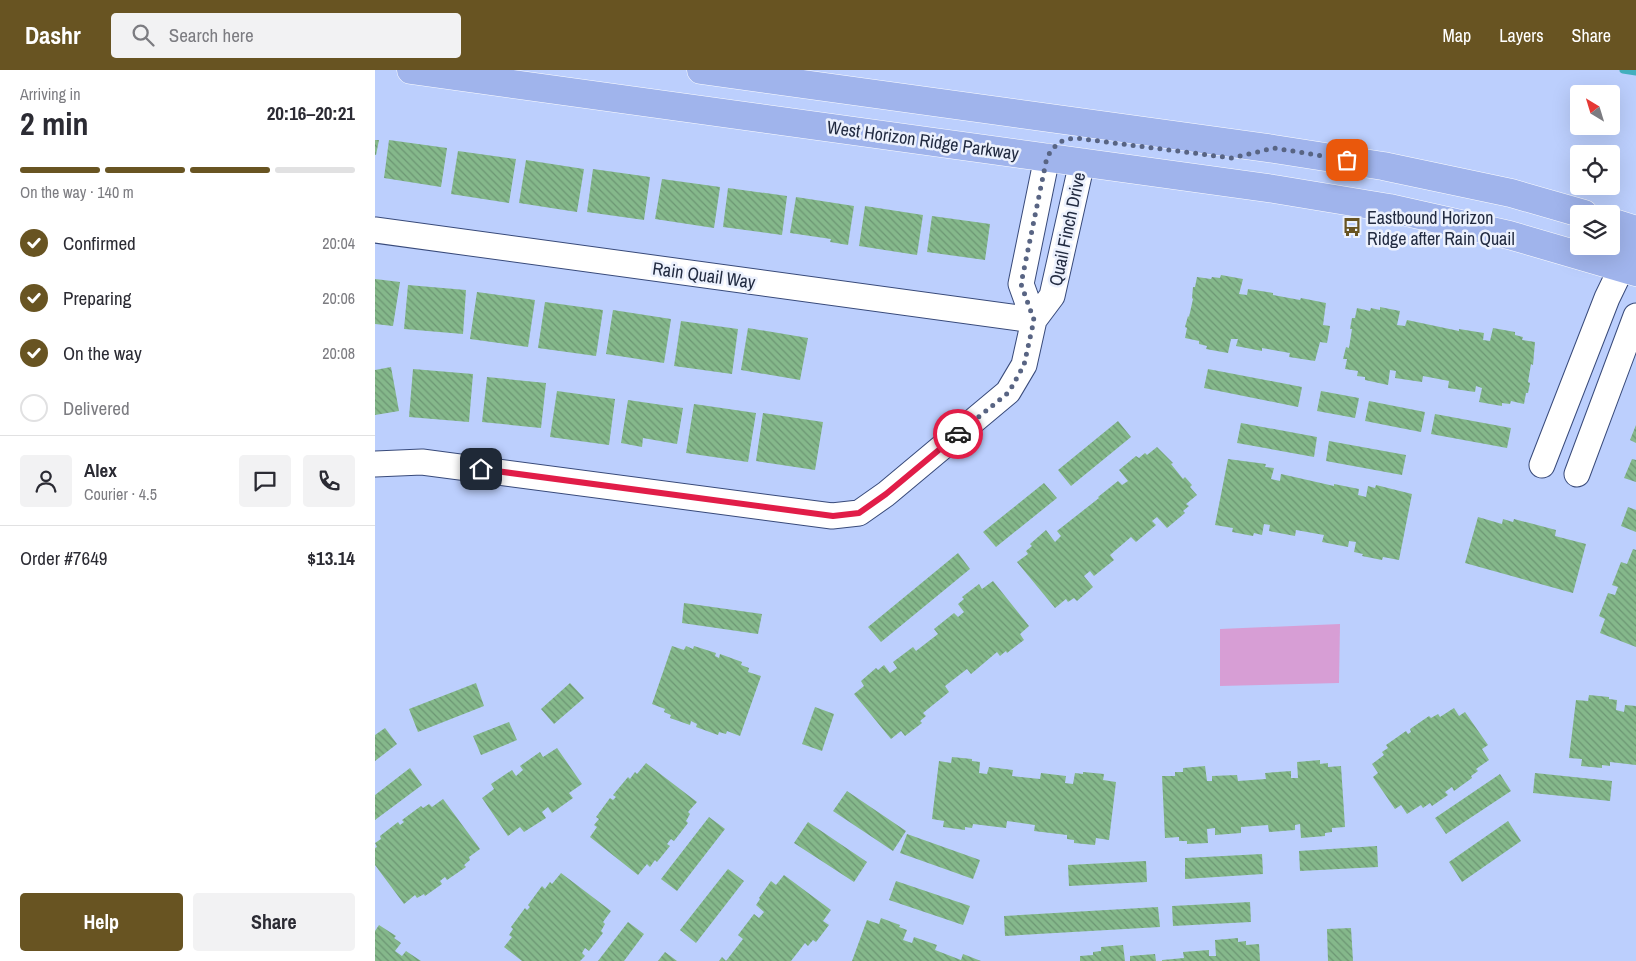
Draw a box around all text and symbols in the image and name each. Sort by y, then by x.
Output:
search box [111,13,461,58]
text: Dashr [25,19,81,51]
icon: search [129,21,157,49]
text: Search here [169,22,254,48]
text: Map [1443,23,1471,48]
text: Layers [1499,23,1544,48]
text: Share [1572,23,1611,48]
text: Arriving in [20,83,81,105]
north arrow [1570,85,1620,135]
map controls [1570,85,1620,255]
text: 20:16–20:21 [267,100,355,126]
text: 2 min [20,102,89,145]
street label: West Horizon Ridge Parkway [826,114,1021,166]
pin [1326,139,1368,181]
button: locate [1570,145,1620,195]
icon: bag [1333,146,1361,174]
street label: Quail Finch Drive [1043,170,1091,288]
text: On the way · 140 m [20,181,134,203]
place label: Eastbound Horizon Ridge after Rain Quail [1367,205,1515,251]
button: layers [1570,205,1620,255]
bus stop icon: Eastbound Horizon Ridge after Rain Quail [1341,216,1363,238]
icon: check [20,229,48,257]
text: Confirmed [63,230,136,256]
text: 20:04 [322,232,355,254]
street label: Rain Quail Way [651,255,758,295]
icon: check [20,284,48,312]
text: Preparing [63,285,131,311]
text: 20:06 [322,287,355,309]
icon: check [20,339,48,367]
text: On the way [63,340,142,366]
text: 20:08 [322,342,355,364]
text: Delivered [63,395,130,421]
courier [933,409,983,459]
icon: car [944,420,972,448]
pin [460,448,502,490]
button: person [20,455,72,507]
button: chat [239,455,291,507]
button: phone [303,455,355,507]
icon: home [467,455,495,483]
text: Alex [84,457,117,483]
text: Courier · 4.5 [84,483,157,505]
text: Order #7649 [20,545,107,571]
text: $13.14 [307,545,355,571]
button: Help [20,893,183,951]
button: Share [193,893,355,951]

